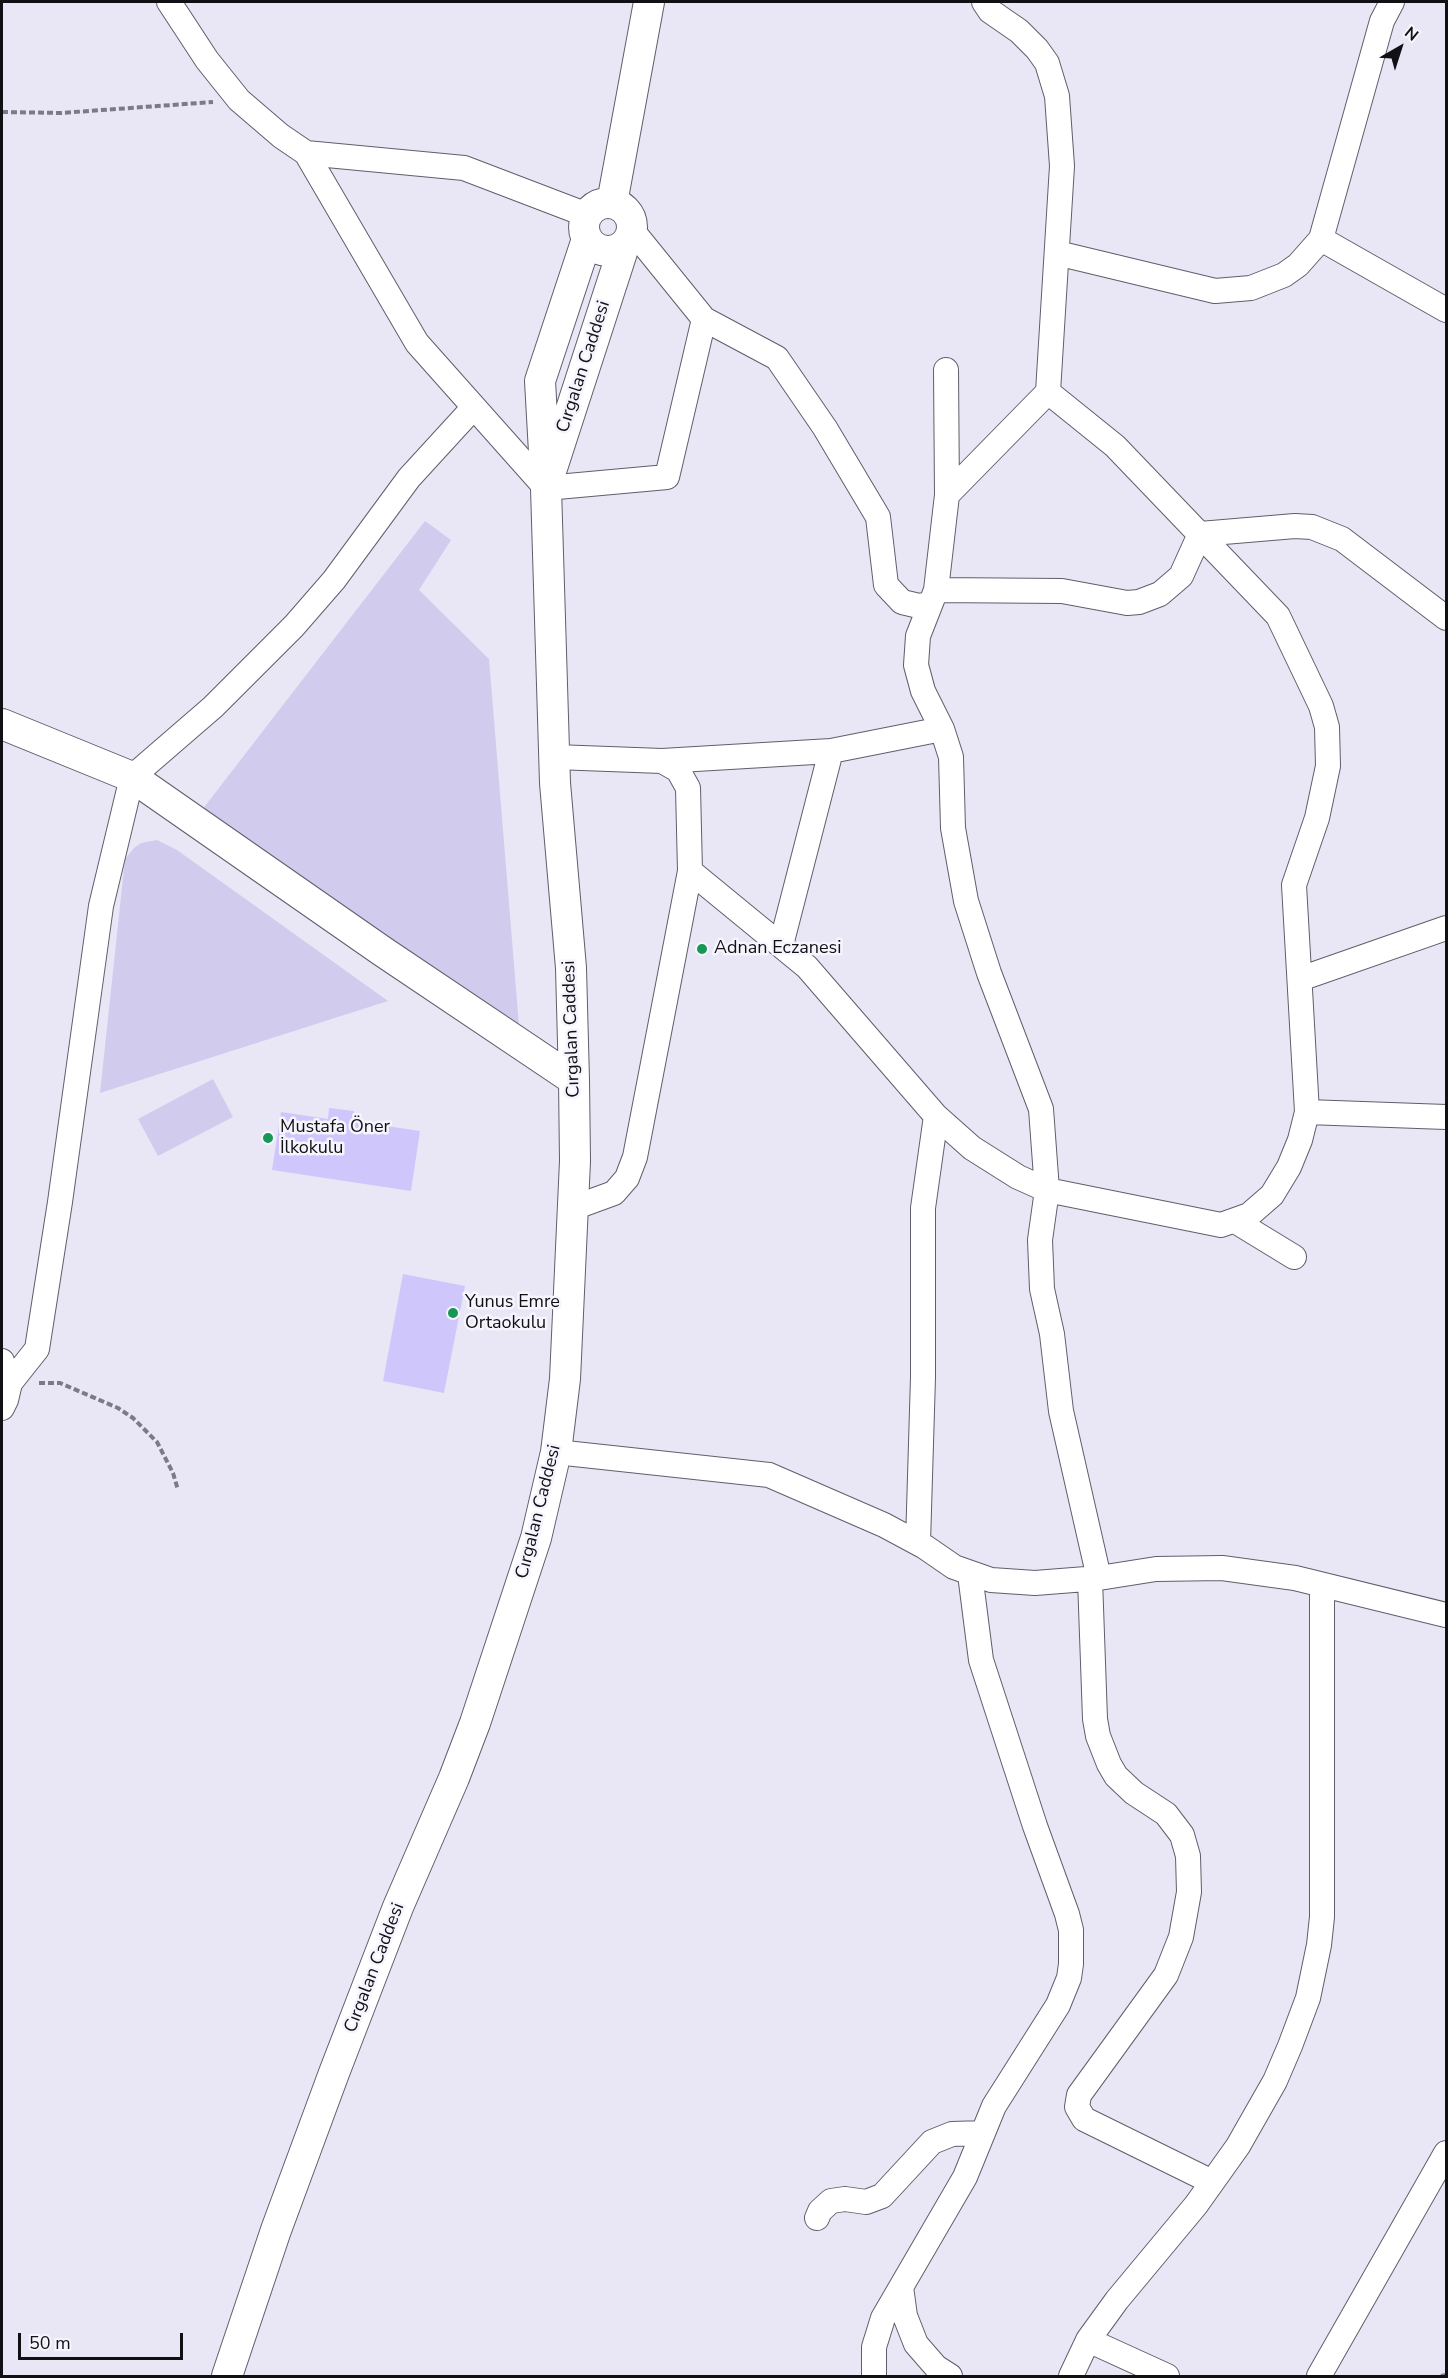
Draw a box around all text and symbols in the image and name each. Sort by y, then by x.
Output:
north arrow [1370,18,1430,78]
text: N [1400,22,1423,46]
street label: Cırgalan Caddesi [553,298,615,436]
place label: Adnan Eczanesi [714,938,841,960]
marker: Adnan Eczanesi [695,942,709,956]
street label: Cırgalan Caddesi [559,960,585,1098]
place label: Mustafa Öner İlkokulu [280,1117,390,1160]
marker: Mustafa Öner İlkokulu [261,1131,275,1145]
place label: Yunus Emre Ortaokulu [465,1292,560,1334]
marker: Yunus Emre Ortaokulu [446,1306,460,1320]
street label: Cırgalan Caddesi [512,1443,566,1581]
street label: Cırgalan Caddesi [340,1900,410,2036]
scale bar [21,2321,186,2359]
text: 50 m [29,2331,71,2355]

